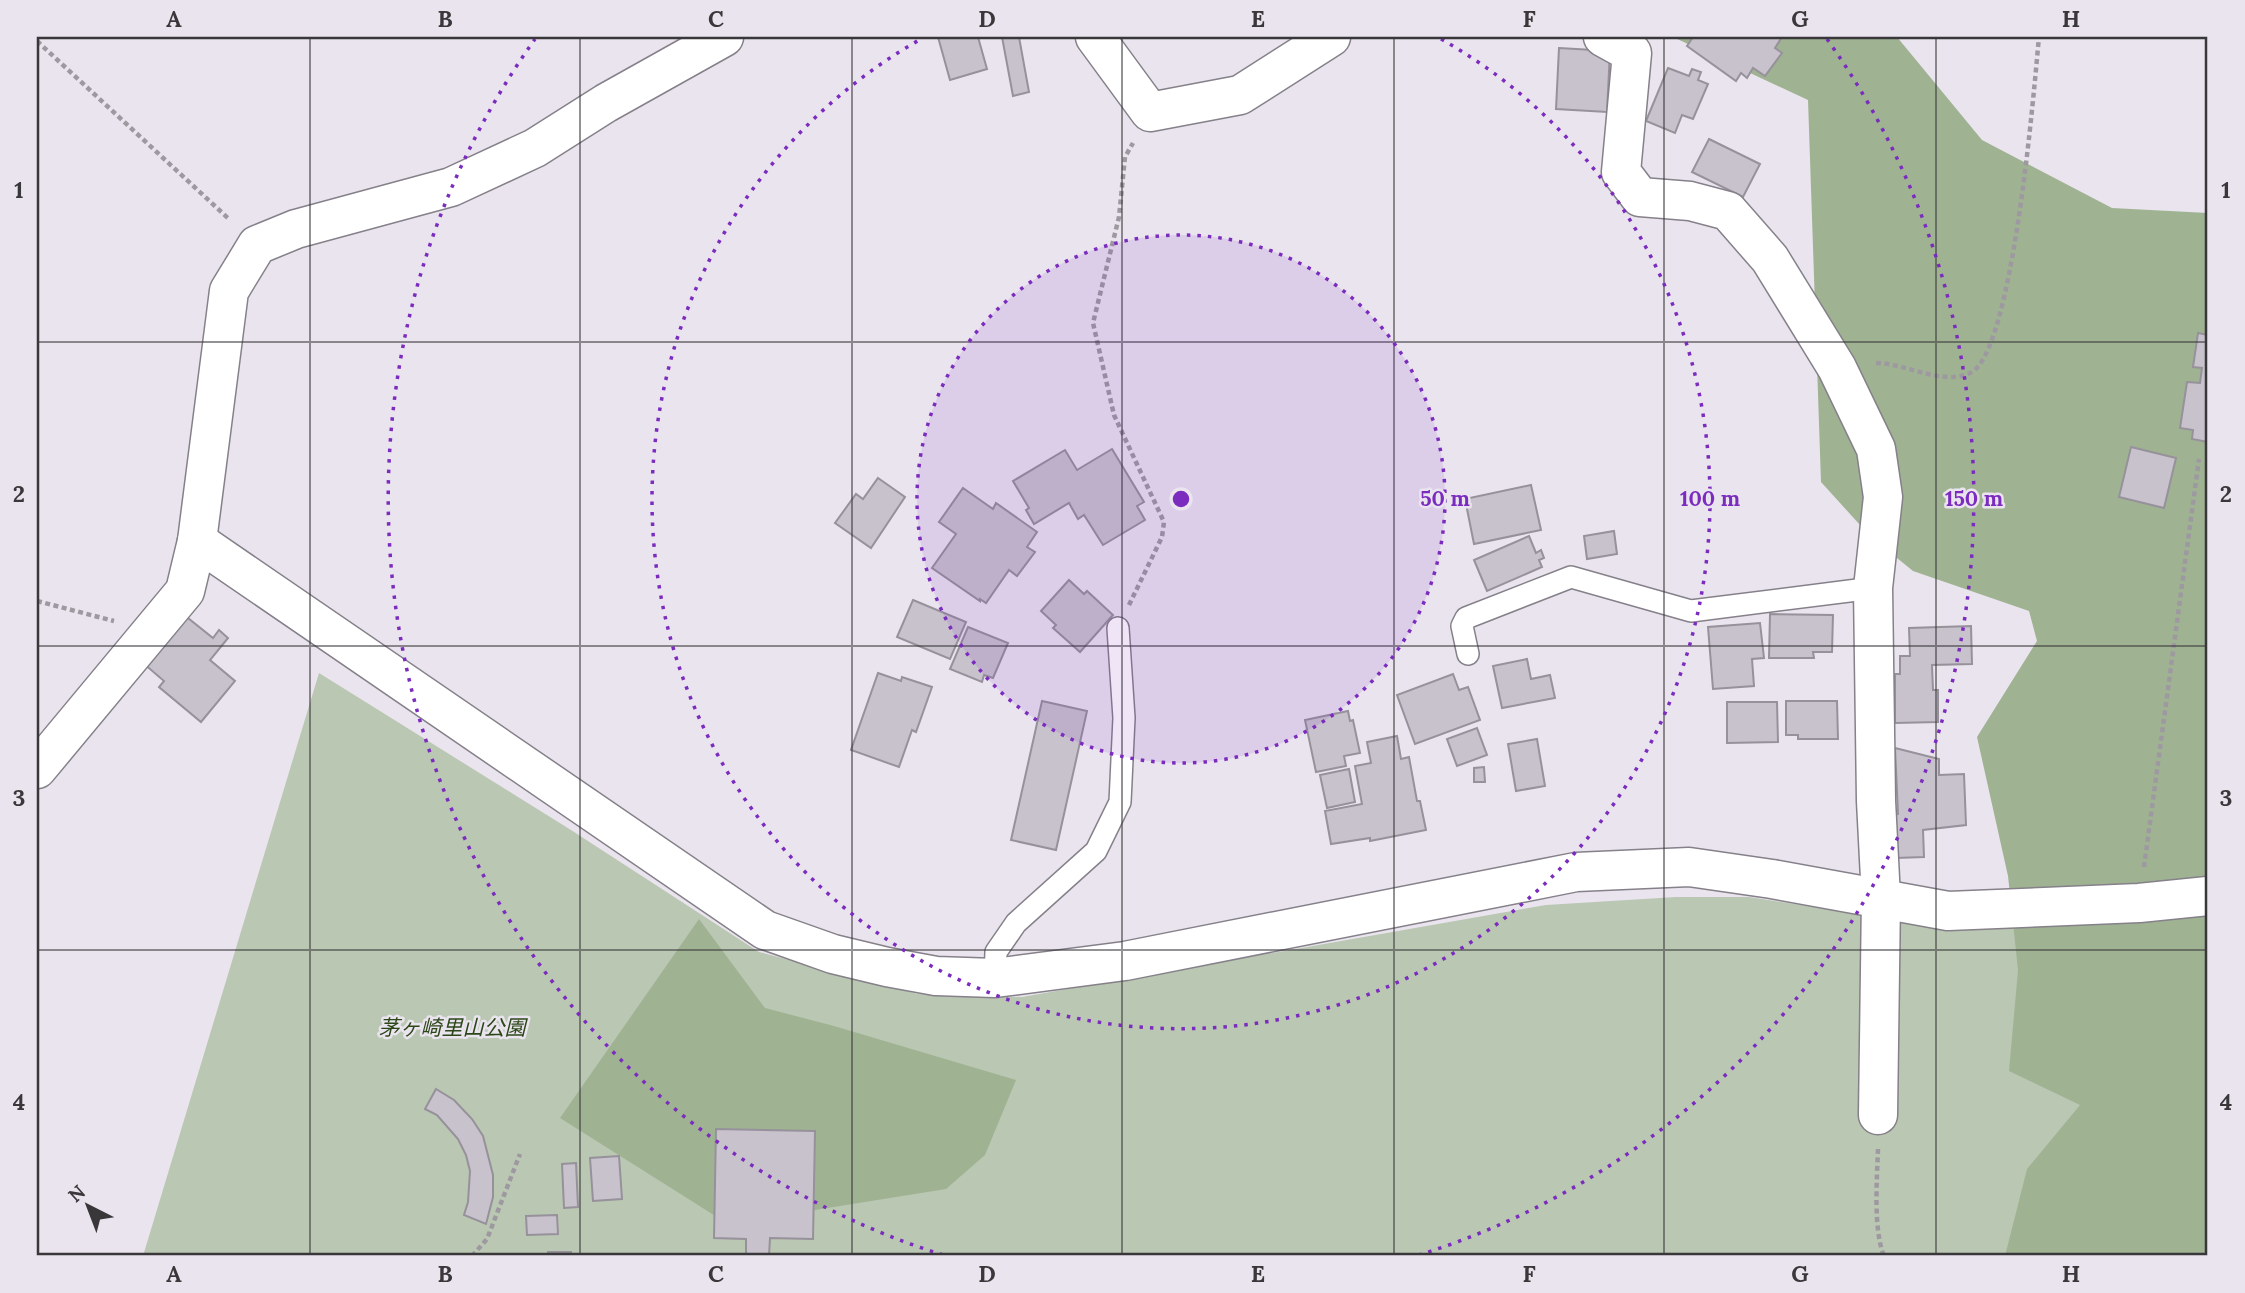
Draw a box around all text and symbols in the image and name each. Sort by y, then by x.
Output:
text: A [166,4,182,33]
text: B [437,4,453,33]
text: C [708,4,724,33]
text: D [978,4,996,33]
text: E [1251,4,1265,33]
text: F [1522,4,1536,33]
text: G [1791,4,1809,33]
text: H [2062,4,2080,33]
text: 1 [14,175,24,204]
text: 1 [2221,175,2231,204]
text: 2 [13,479,25,508]
text: 2 [2220,479,2232,508]
text: 50 m [1420,485,1470,512]
text: 100 m [1680,485,1740,512]
text: 150 m [1945,485,2003,512]
centre of rings [1169,487,1193,511]
text: 3 [13,783,25,812]
text: 3 [2220,783,2232,812]
park label: 茅ヶ崎里山公園 [379,1014,528,1041]
text: 4 [13,1087,25,1116]
text: 4 [2220,1087,2232,1116]
north arrow [52,1170,122,1240]
text: N [63,1179,90,1207]
text: A [166,1259,182,1288]
text: B [437,1259,453,1288]
text: C [708,1259,724,1288]
text: D [978,1259,996,1288]
text: E [1251,1259,1265,1288]
text: F [1522,1259,1536,1288]
text: G [1791,1259,1809,1288]
text: H [2062,1259,2080,1288]

